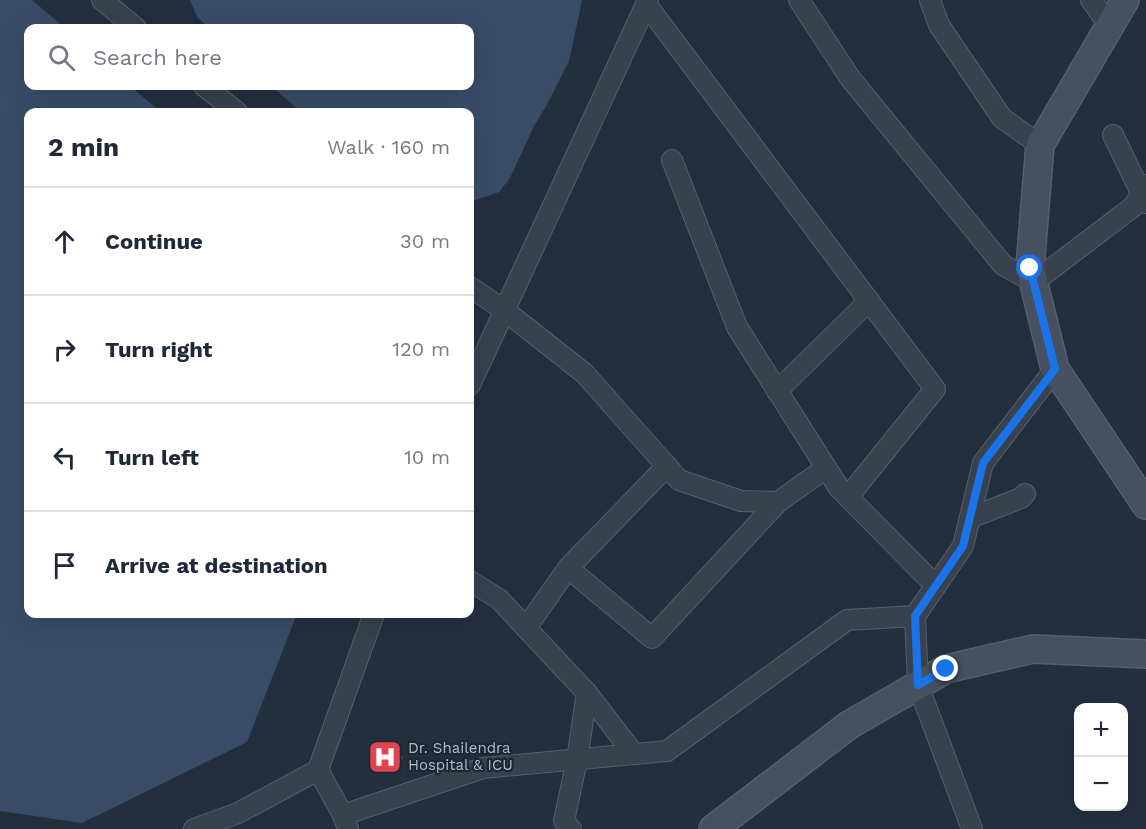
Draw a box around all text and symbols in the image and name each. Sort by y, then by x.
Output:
search box [24,24,474,90]
icon: search [45,41,78,74]
text: Search here [93,45,222,70]
text: 2 min [48,132,119,162]
text: Walk · 160 m [327,135,450,159]
icon: ahead [48,225,81,258]
text: Continue [105,229,203,254]
text: 30 m [400,229,450,253]
route start [1016,254,1042,280]
icon: right [48,333,81,366]
text: Turn right [105,337,212,362]
text: 120 m [392,337,450,361]
icon: left [48,441,81,474]
text: Turn left [105,445,199,470]
text: 10 m [404,445,450,469]
icon: arrive [48,549,81,582]
text: Arrive at destination [105,553,328,578]
route end [932,655,958,681]
map controls [1074,703,1128,811]
button: + [1074,703,1128,757]
hospital icon: Dr. Shailendra Hospital & ICU [367,739,403,775]
place label: Dr. Shailendra Hospital & ICU [408,739,513,774]
button: − [1074,757,1128,811]

